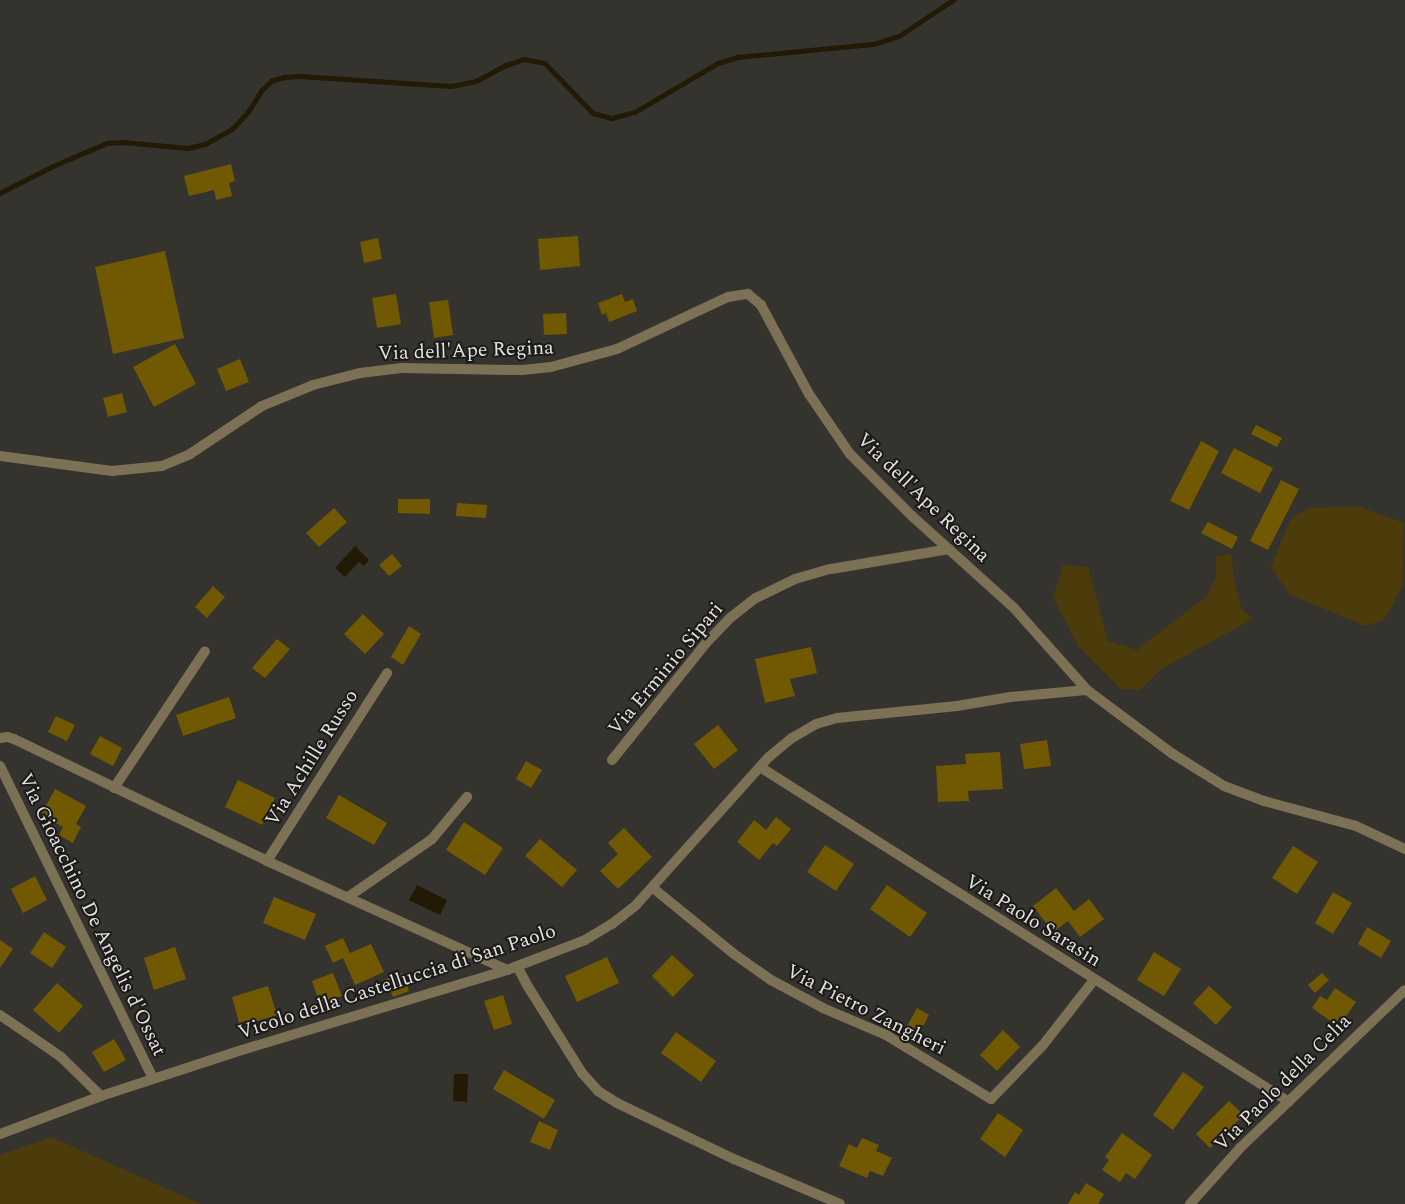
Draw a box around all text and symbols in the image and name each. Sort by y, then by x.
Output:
street label: Via dell'Ape Regina [378,336,554,366]
street label: Via dell'Ape Regina [851,428,995,568]
street label: Via Erminio Sipari [603,598,729,740]
street label: Via Achille Russo [260,685,364,831]
street label: Via Gioacchino De Angelis d'Ossat [13,770,171,1060]
street label: Via Paolo Sarasin [961,870,1105,972]
street label: Vicolo della Castelluccia di San Paolo [235,919,559,1045]
street label: Via Pietro Zangheri [782,959,950,1061]
street label: Via Paolo della Celia [1209,1009,1357,1157]

